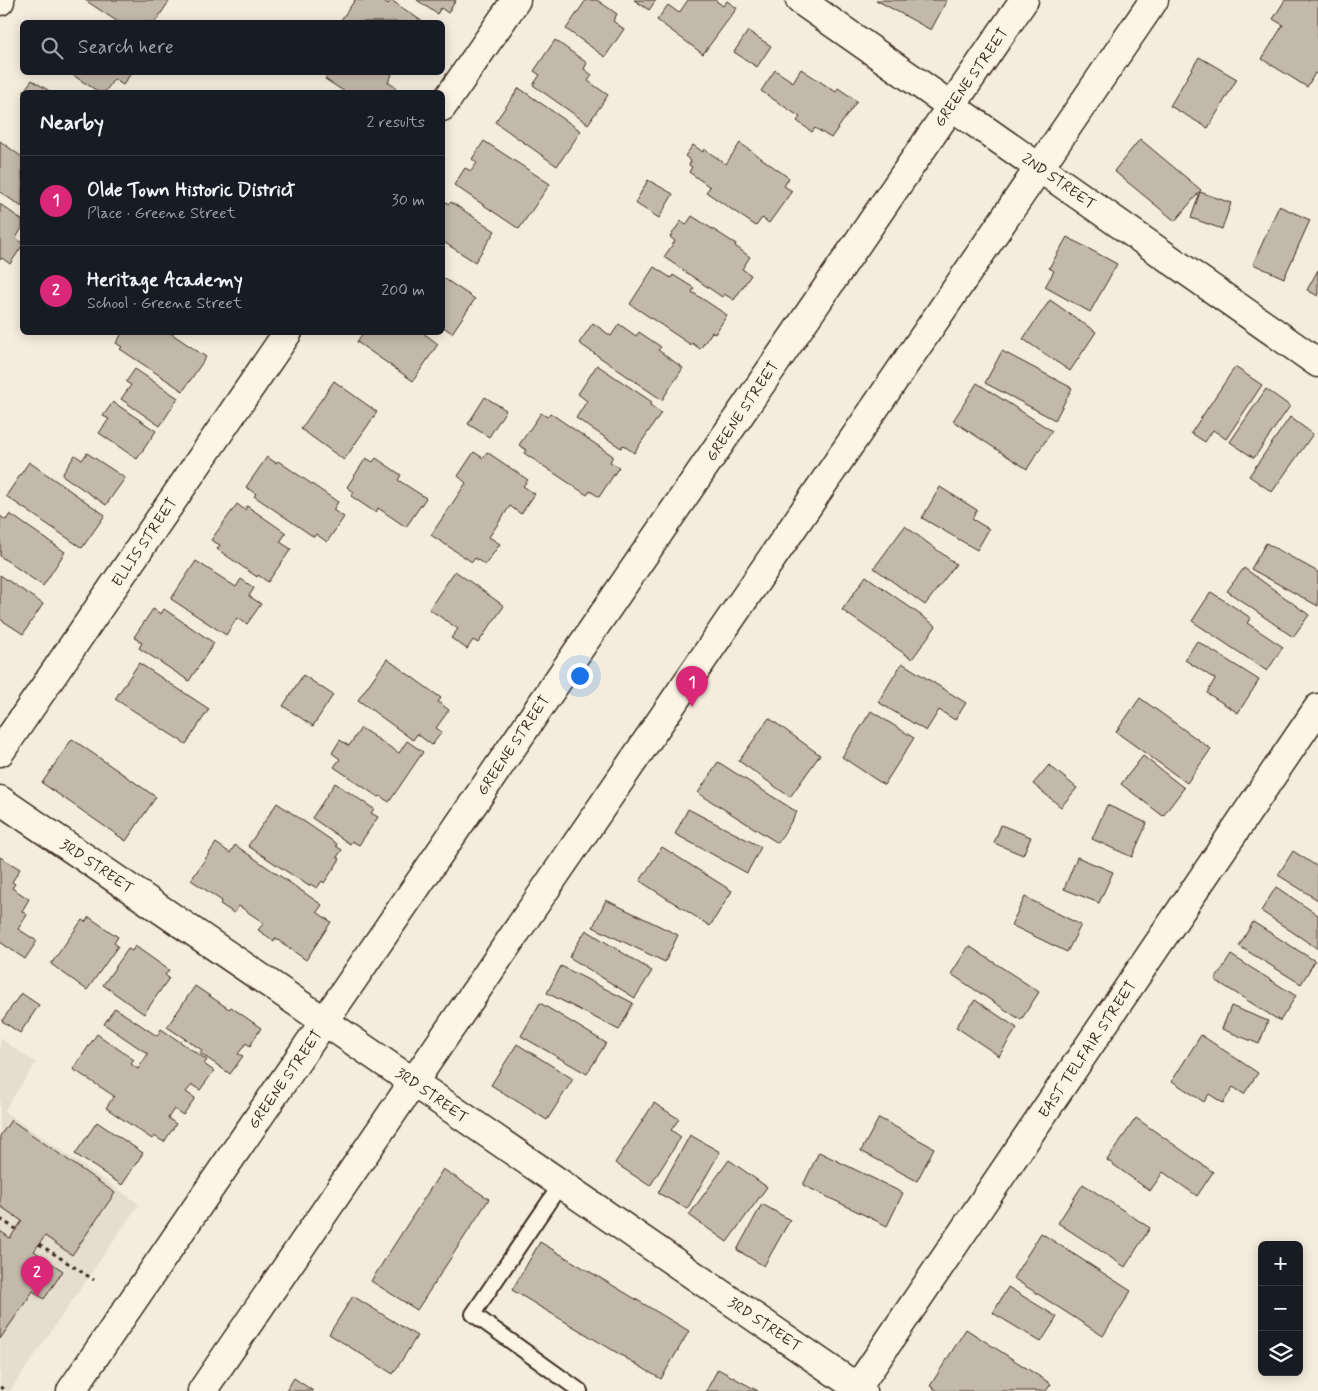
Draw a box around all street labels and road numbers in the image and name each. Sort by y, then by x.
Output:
street label: GREENE STREET [930,24,1014,131]
street label: 2ND STREET [1017,149,1099,215]
street label: GREENE STREET [702,357,784,466]
street label: ELLIS STREET [108,494,182,591]
street label: GREENE STREET [473,691,555,800]
street label: 3RD STREET [56,835,137,899]
street label: EAST TELFAIR STREET [1034,977,1141,1122]
street label: GREENE STREET [244,1026,328,1133]
street label: 3RD STREET [391,1063,472,1128]
street label: 3RD STREET [724,1293,805,1357]

